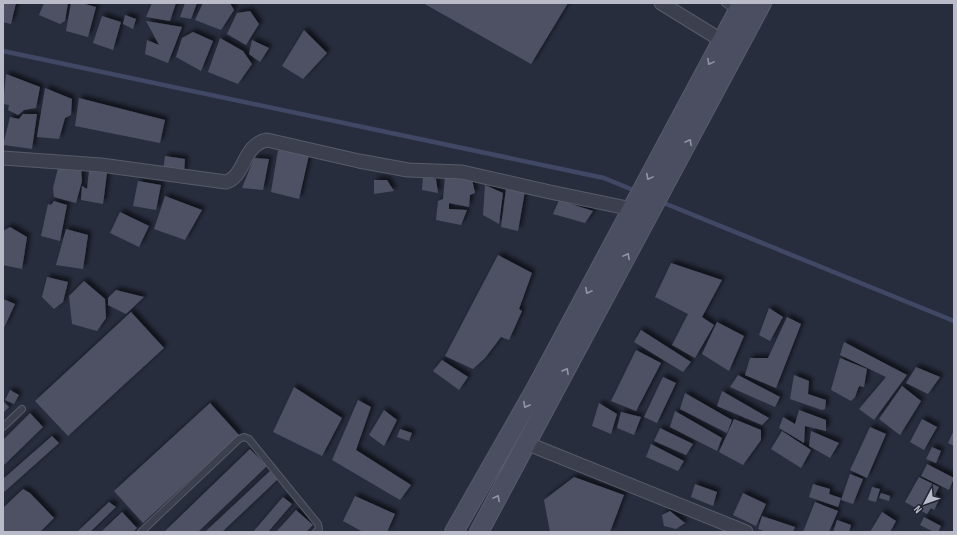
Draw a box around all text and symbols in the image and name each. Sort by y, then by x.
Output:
one-way arrow [707,57,715,65]
one-way arrow [684,139,691,146]
one-way arrow [646,172,654,180]
one-way arrow [622,253,629,260]
one-way arrow [585,287,593,295]
one-way arrow [561,368,569,375]
one-way arrow [523,401,530,409]
north arrow [905,483,945,523]
one-way arrow [493,494,500,502]
text: N [911,503,925,516]

